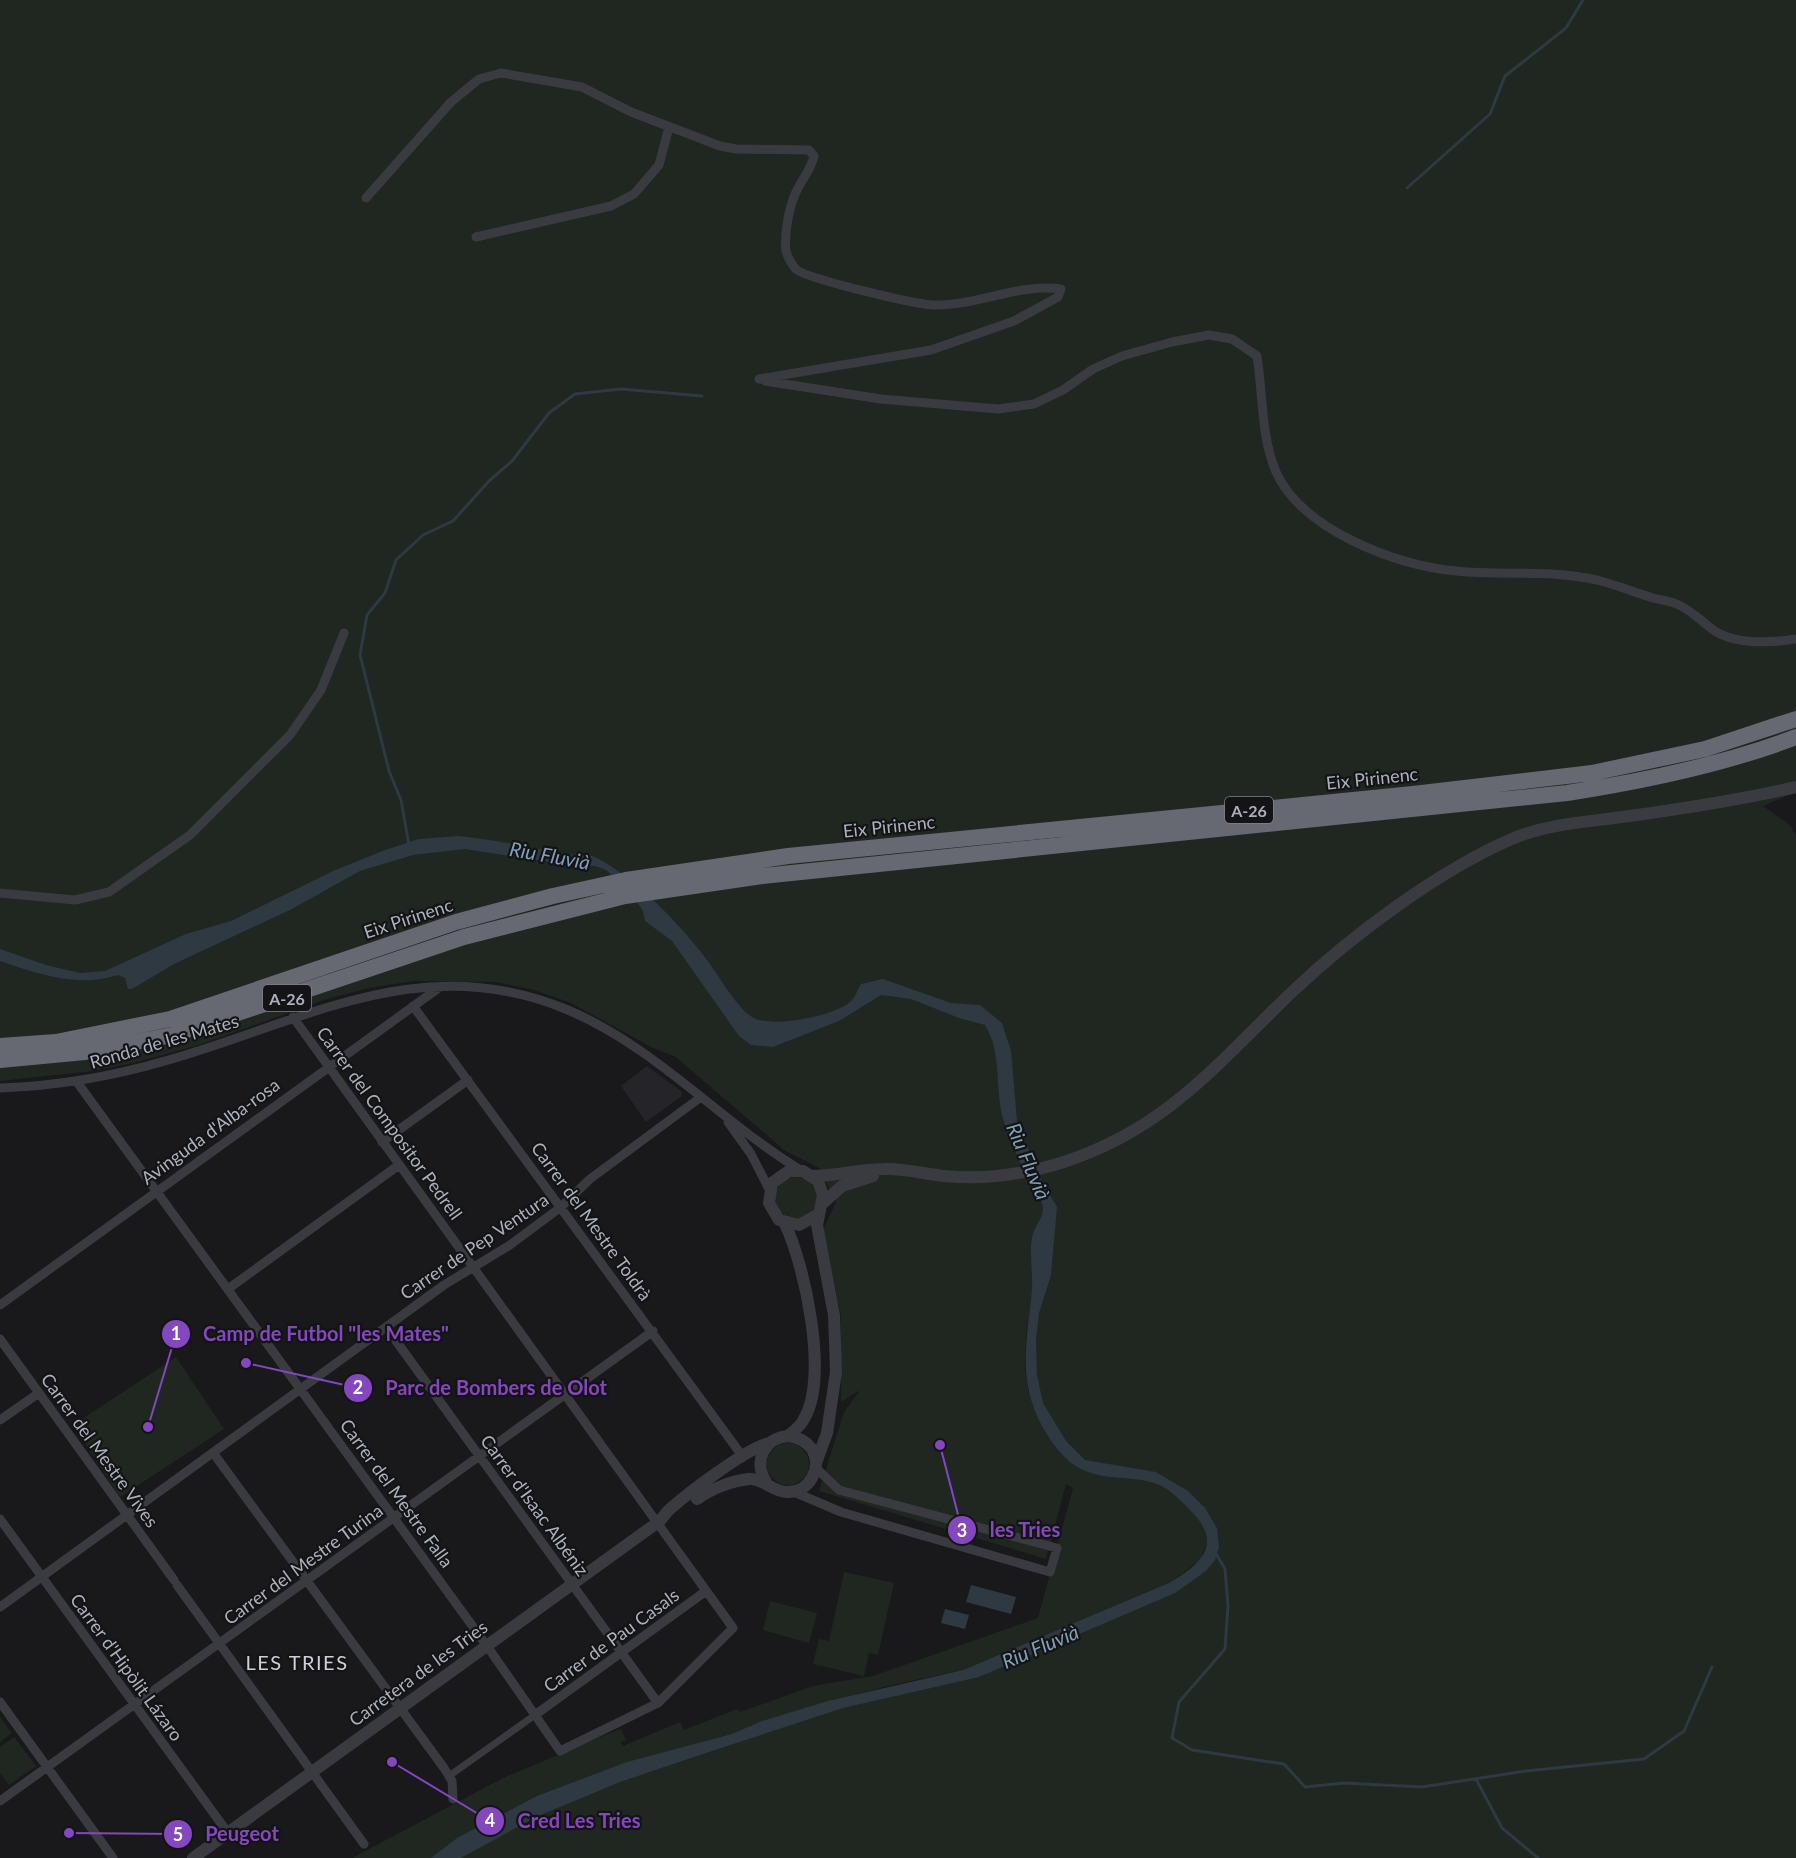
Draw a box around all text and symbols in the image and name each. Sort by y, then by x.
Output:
street label: Eix Pirinenc [1325,762,1419,794]
road number: A-26 [1225,797,1273,823]
street label: Eix Pirinenc [842,810,936,842]
water label: Riu Fluvià [508,836,592,874]
street label: Eix Pirinenc [361,893,456,943]
road number: A-26 [263,985,311,1011]
street label: Ronda de les Mates [87,1009,241,1073]
street label: Carrer del Compositor Pedrell [313,1022,467,1224]
street label: Avinguda d'Alba-rosa [136,1073,284,1189]
water label: Riu Fluvià [1002,1119,1056,1203]
street label: Carrer del Mestre Toldrà [527,1137,657,1305]
street label: Carrer de Pep Ventura [396,1188,552,1304]
callout: Camp de Futbol "les Mates" [161,1315,461,1353]
text: Camp de Futbol "les Mates" [203,1321,449,1345]
text: 1 [171,1322,181,1344]
street label: Carrer del Mestre Vives [37,1369,163,1532]
callout: Parc de Bombers de Olot [343,1369,618,1407]
text: Parc de Bombers de Olot [385,1375,607,1399]
text: 2 [353,1376,363,1398]
street label: Carrer del Mestre Falla [336,1414,458,1572]
street label: Carrer d'Isaac Albéniz [476,1430,594,1580]
street label: Carrer del Mestre Turina [219,1499,387,1629]
callout: les Tries [947,1511,1072,1549]
text: les Tries [990,1517,1061,1541]
text: 3 [957,1519,967,1541]
street label: Carrer de Pau Casals [539,1583,683,1697]
street label: Carrer d'Hipòlit Lázaro [66,1589,188,1745]
street label: Carretera de les Tries [345,1615,492,1731]
water label: Riu Fluvià [998,1619,1082,1673]
district label: LES TRIES [245,1650,349,1674]
callout: Cred Les Tries [475,1802,653,1840]
text: Cred Les Tries [518,1808,641,1832]
text: 4 [485,1809,495,1831]
callout: Peugeot [163,1815,291,1853]
text: Peugeot [205,1821,279,1845]
text: 5 [173,1823,183,1845]

